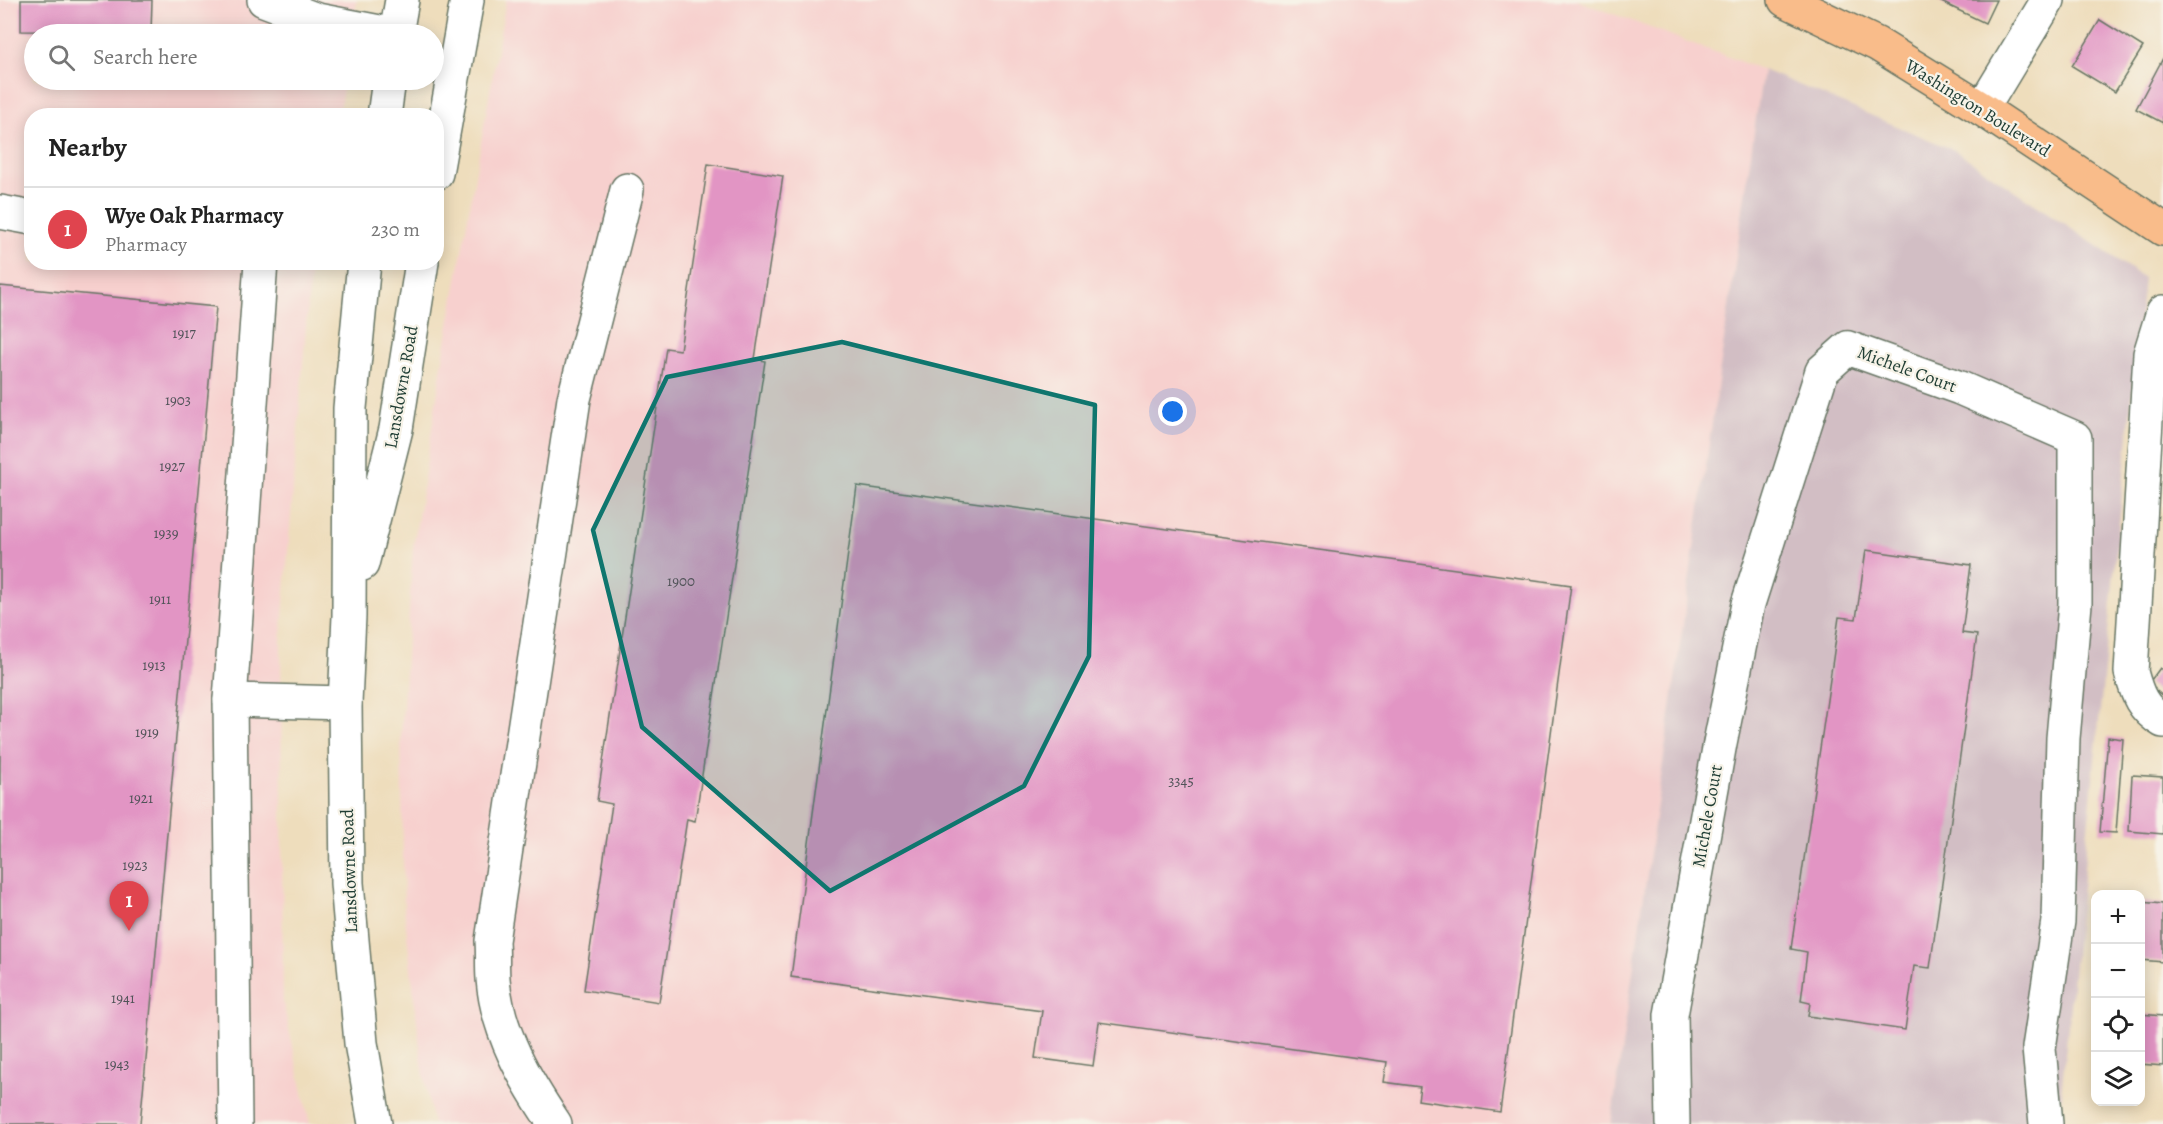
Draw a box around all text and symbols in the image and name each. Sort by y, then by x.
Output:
search box [24,24,444,90]
icon: search [45,41,78,74]
text: Search here [93,42,198,72]
street label: Washington Boulevard [1900,53,2055,163]
text: Nearby [48,130,127,165]
text: Wye Oak Pharmacy [105,201,283,231]
text: 1 [64,216,71,243]
text: 230 m [371,216,420,243]
text: Pharmacy [105,231,187,258]
house number: 1917 [172,323,196,343]
street label: Lansdowne Road [378,323,424,450]
street label: Michele Court [1854,340,1960,398]
house number: 1903 [165,390,191,410]
your location [1158,397,1187,426]
house number: 1927 [159,456,185,476]
house number: 1939 [153,523,179,543]
house number: 1900 [667,571,695,591]
house number: 1911 [149,589,171,609]
house number: 1913 [142,655,166,675]
house number: 1919 [135,722,159,742]
street label: Michele Court [1686,763,1728,869]
house number: 3345 [1168,771,1194,791]
house number: 1921 [129,788,153,808]
street label: Lansdowne Road [335,808,363,934]
house number: 1923 [122,855,148,875]
pin: 1 [110,882,148,931]
map controls [2091,890,2145,1106]
button: + [2091,890,2145,944]
button: − [2091,944,2145,998]
house number: 1941 [111,988,135,1008]
button: locate [2091,998,2145,1052]
button: layers [2091,1052,2145,1106]
house number: 1943 [105,1054,130,1074]

